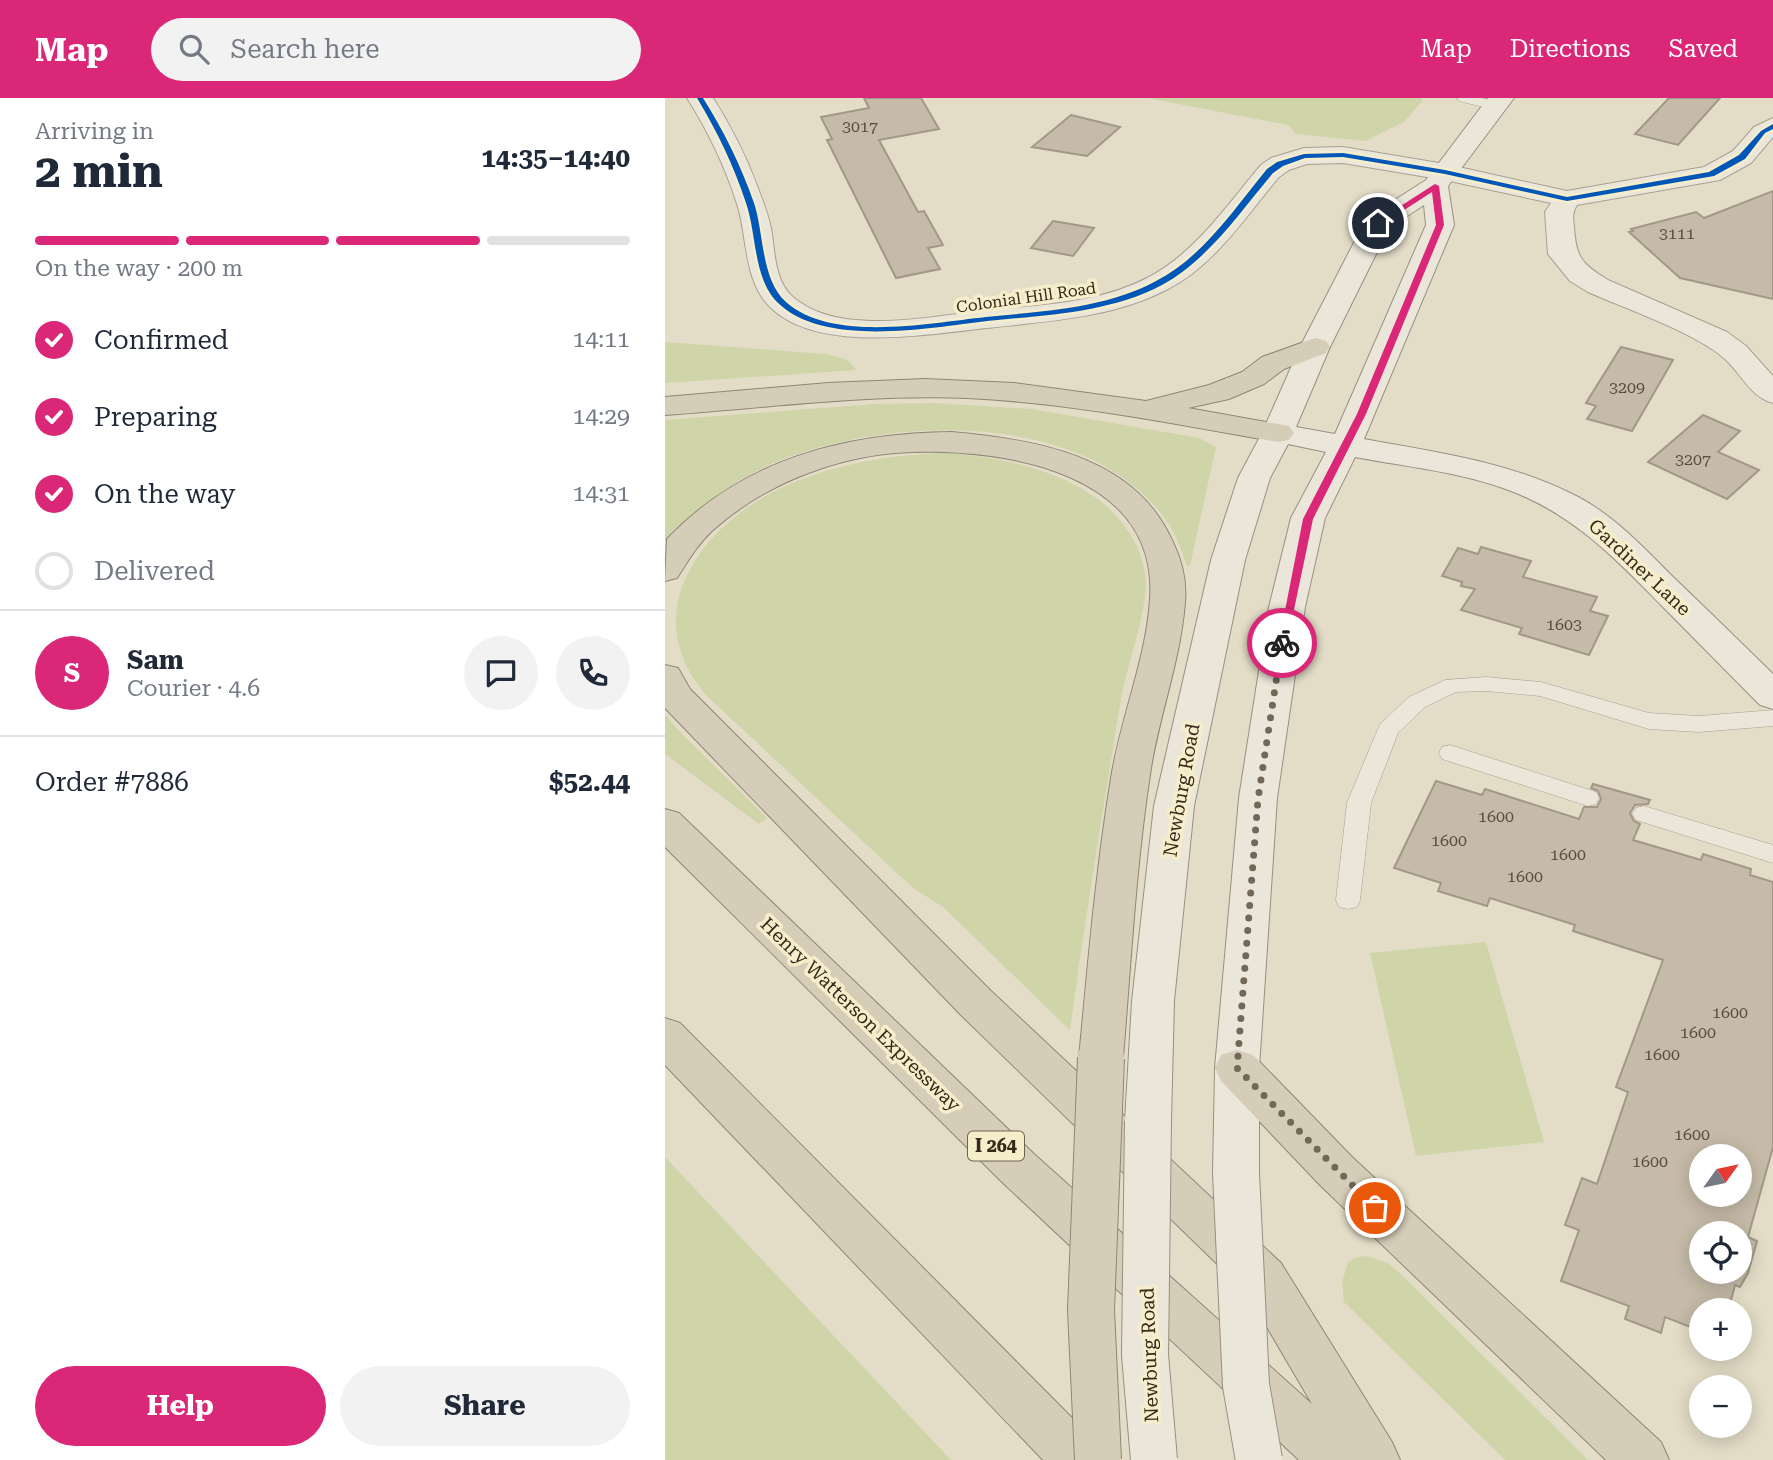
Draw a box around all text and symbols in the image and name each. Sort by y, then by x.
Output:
search box [151,18,641,81]
text: Map [35,30,109,69]
icon: search [175,30,213,68]
text: Search here [231,34,380,64]
text: Map [1420,35,1472,63]
text: Directions [1510,35,1630,63]
text: Saved [1668,35,1738,63]
house number: 3017 [842,117,878,136]
text: Arriving in [35,118,154,145]
text: 14:35–14:40 [481,143,630,173]
text: 2 min [35,144,163,198]
pin [1348,193,1408,253]
icon: home [1359,204,1397,242]
house number: 3111 [1659,224,1695,243]
text: On the way · 200 m [35,255,243,282]
street label: Colonial Hill Road [955,278,1097,317]
icon: check [35,321,73,359]
text: Confirmed [94,325,229,355]
text: 14:11 [573,326,630,353]
house number: 3209 [1609,378,1645,397]
icon: check [35,398,73,436]
text: Preparing [94,402,217,432]
text: 14:29 [573,403,630,430]
house number: 3207 [1675,450,1711,469]
icon: check [35,475,73,513]
text: On the way [94,479,235,509]
text: 14:31 [573,480,630,507]
street label: Gardiner Lane [1584,514,1696,621]
text: Delivered [94,556,215,586]
courier [1247,608,1317,678]
house number: 1603 [1546,615,1582,634]
icon: bike [1263,624,1301,662]
button: chat [464,636,538,710]
button: phone [556,636,630,710]
text: Sam [127,645,184,675]
text: S [64,658,80,688]
text: Courier · 4.6 [127,675,260,702]
street label: Newburg Road [1158,722,1205,859]
text: Order #7886 [35,767,189,797]
text: $52.44 [549,767,630,797]
house number: 1600 [1478,807,1514,826]
house number: 1600 [1431,831,1467,850]
house number: 1600 [1550,845,1586,864]
house number: 1600 [1507,867,1543,886]
street label: Henry Watterson Expressway [756,913,966,1117]
house number: 1600 [1712,1003,1748,1022]
house number: 1600 [1680,1023,1716,1042]
house number: 1600 [1644,1045,1680,1064]
house number: 1600 [1674,1125,1710,1144]
road number: I 264 [968,1132,1024,1161]
north arrow [1689,1144,1752,1208]
map controls [1689,1144,1752,1438]
house number: 1600 [1632,1152,1668,1171]
pin [1345,1178,1405,1238]
icon: bag [1356,1189,1394,1227]
button: locate [1689,1221,1752,1284]
street label: Newburg Road [1136,1287,1163,1423]
button: + [1689,1298,1752,1361]
button: Help [35,1366,326,1446]
button: Share [340,1366,630,1446]
button: − [1689,1375,1752,1438]

